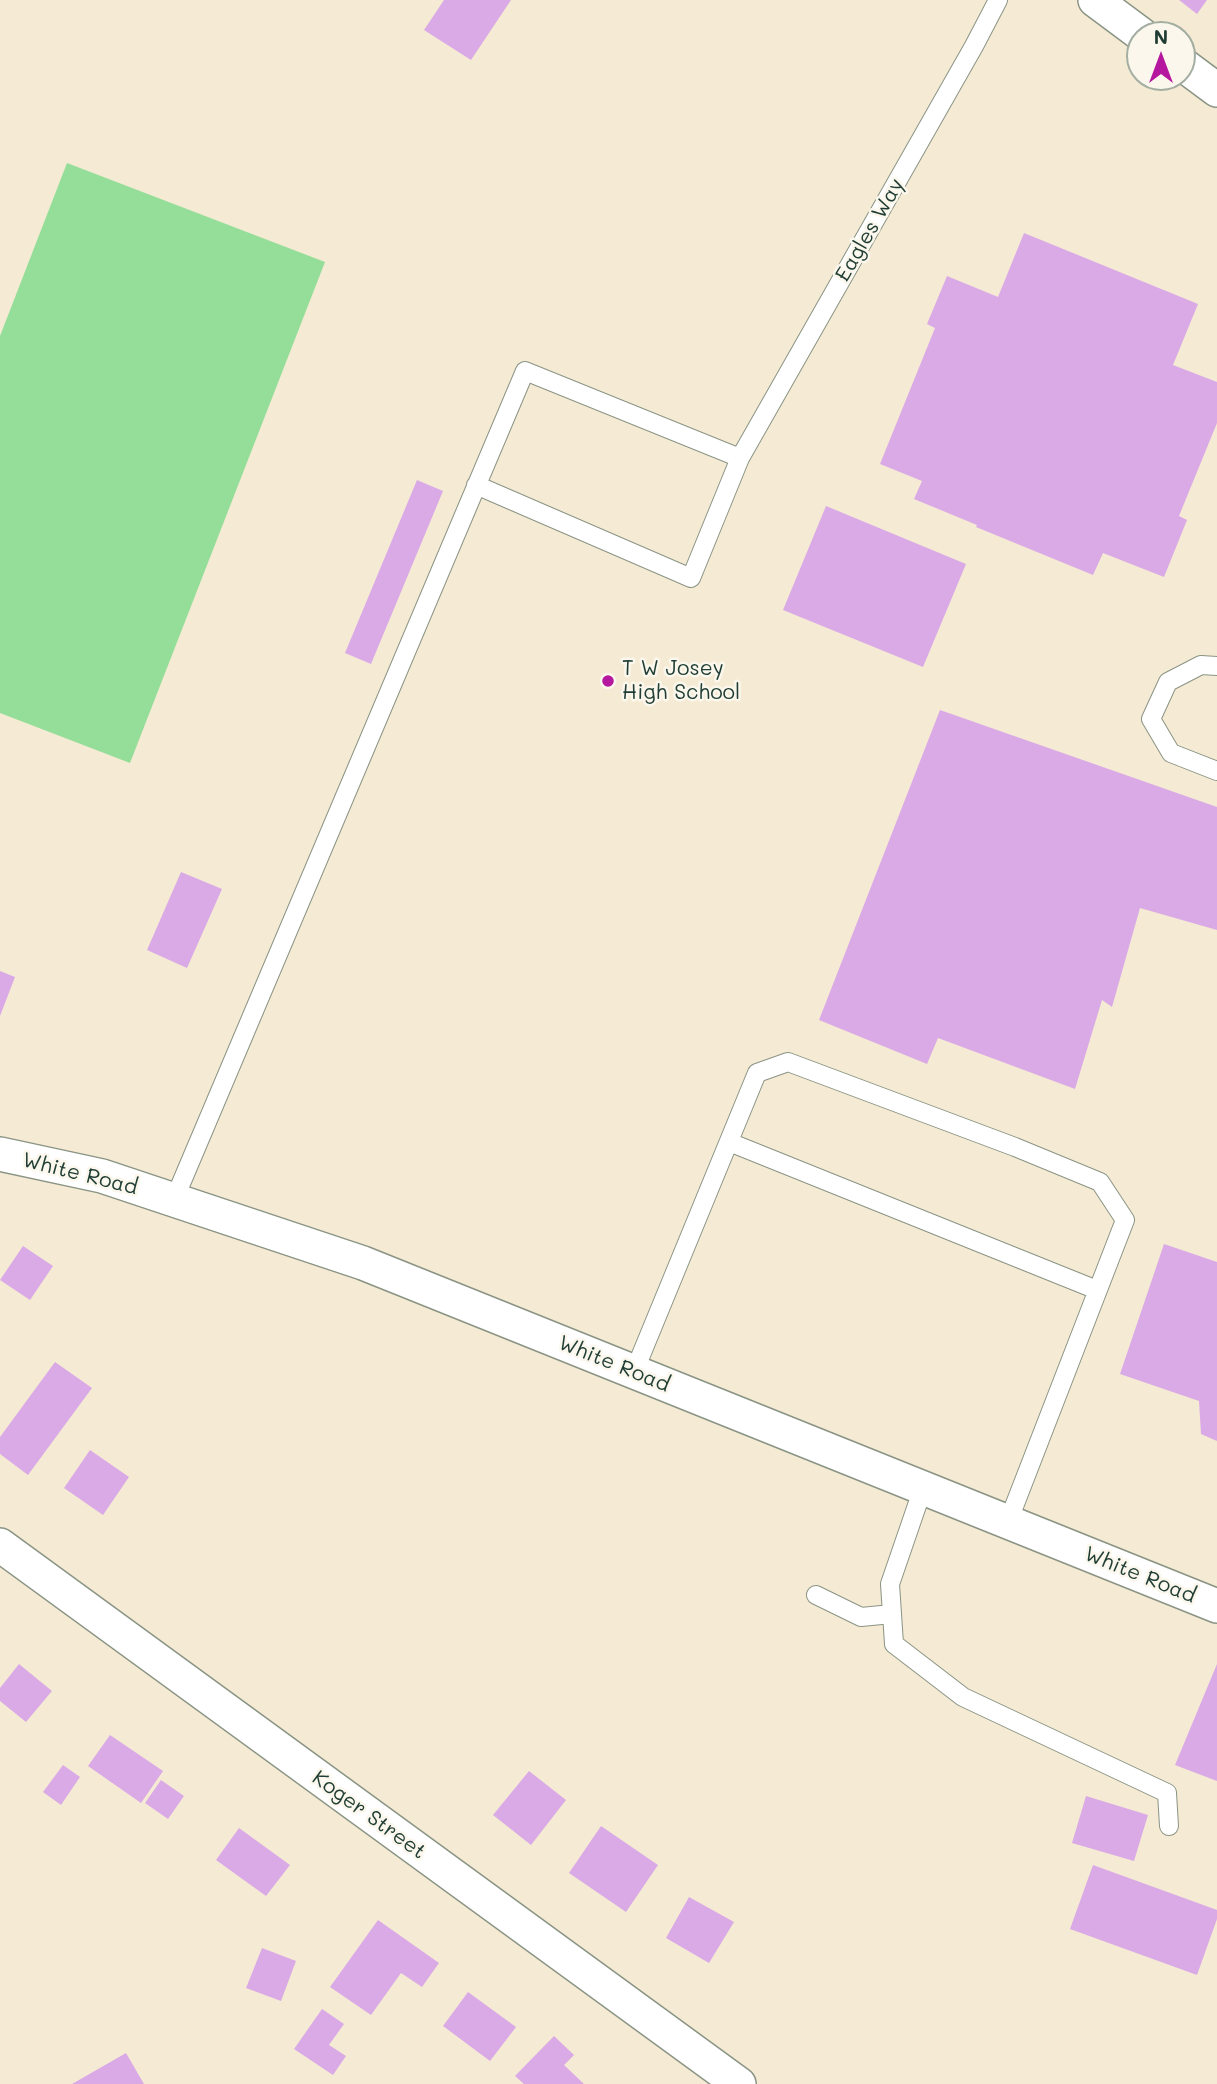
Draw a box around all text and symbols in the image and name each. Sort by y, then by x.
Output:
north arrow [1126,21,1196,91]
text: N [1154,24,1168,49]
street label: Eagles Way [830,174,910,286]
place label: T W Josey High School [622,656,740,706]
marker: T W Josey High School [600,673,616,689]
street label: White Road [20,1148,140,1200]
street label: White Road [555,1330,673,1398]
street label: White Road [1081,1541,1199,1609]
street label: Koger Street [307,1765,431,1865]

